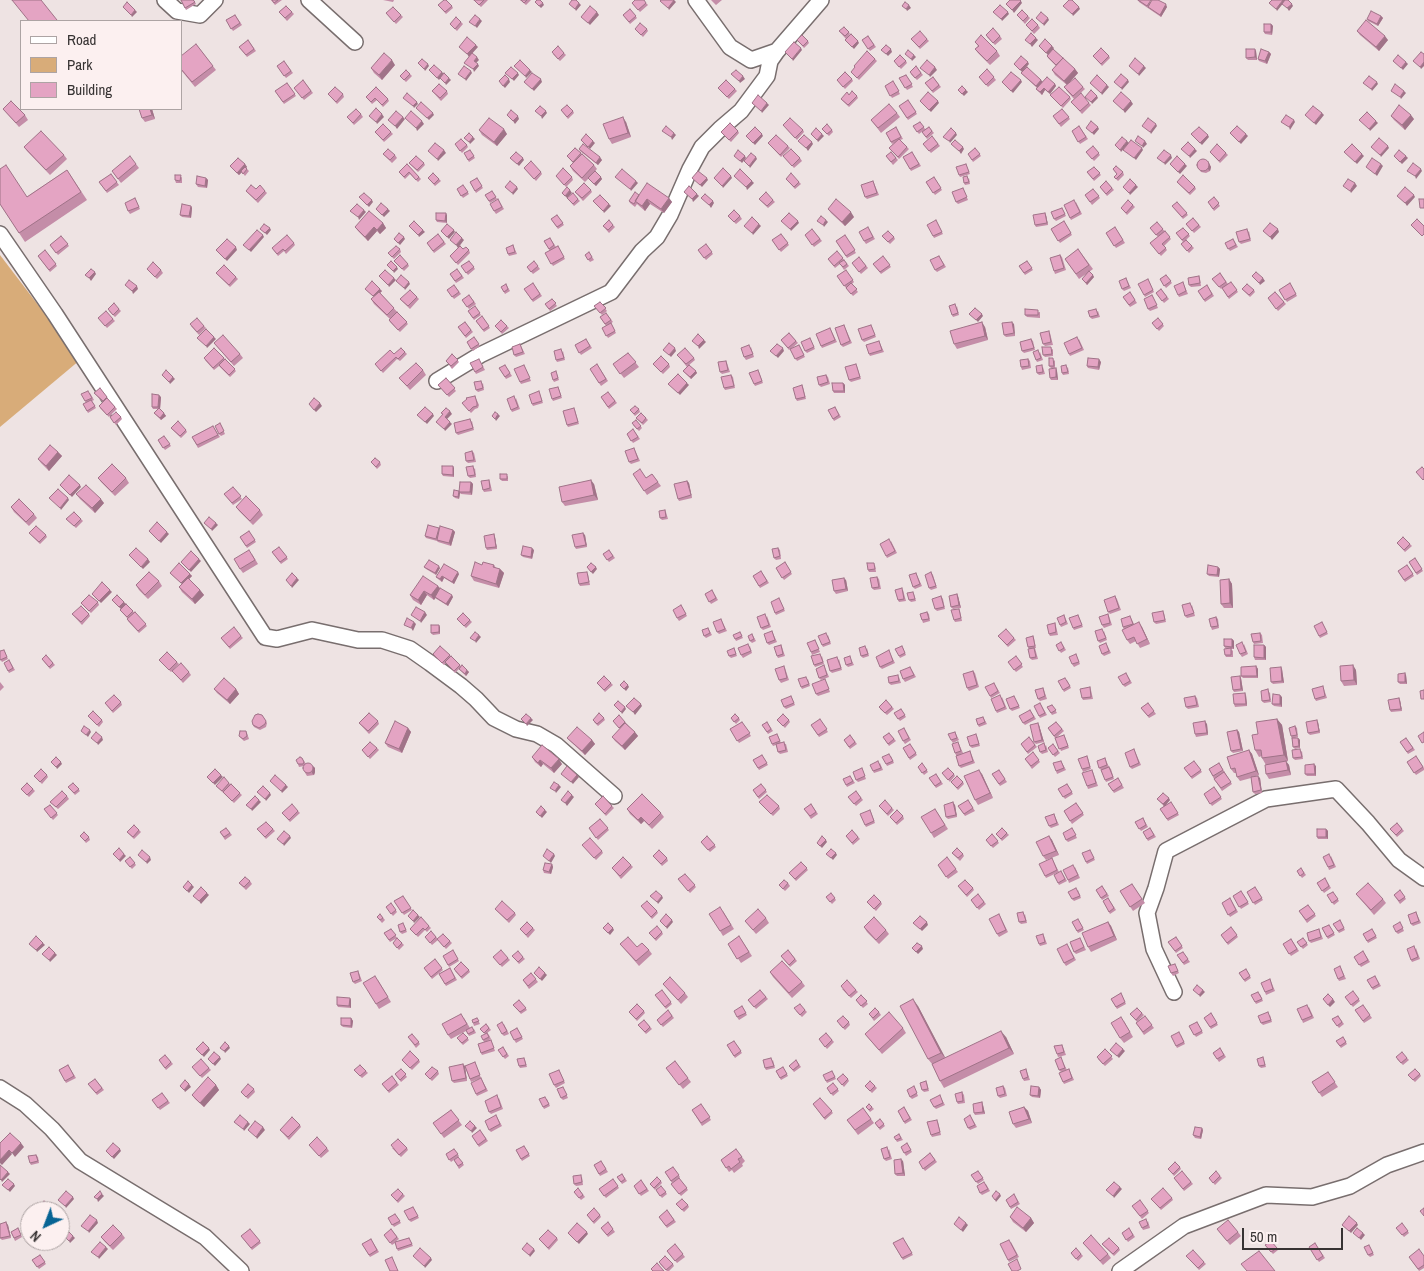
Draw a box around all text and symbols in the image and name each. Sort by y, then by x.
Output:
legend [20,20,182,110]
text: Road [67,29,96,50]
text: Park [67,54,92,75]
text: Building [67,79,112,100]
north arrow [20,1201,70,1251]
scale bar [1244,1218,1345,1250]
text: 50 m [1250,1226,1277,1247]
text: N [26,1227,45,1246]

